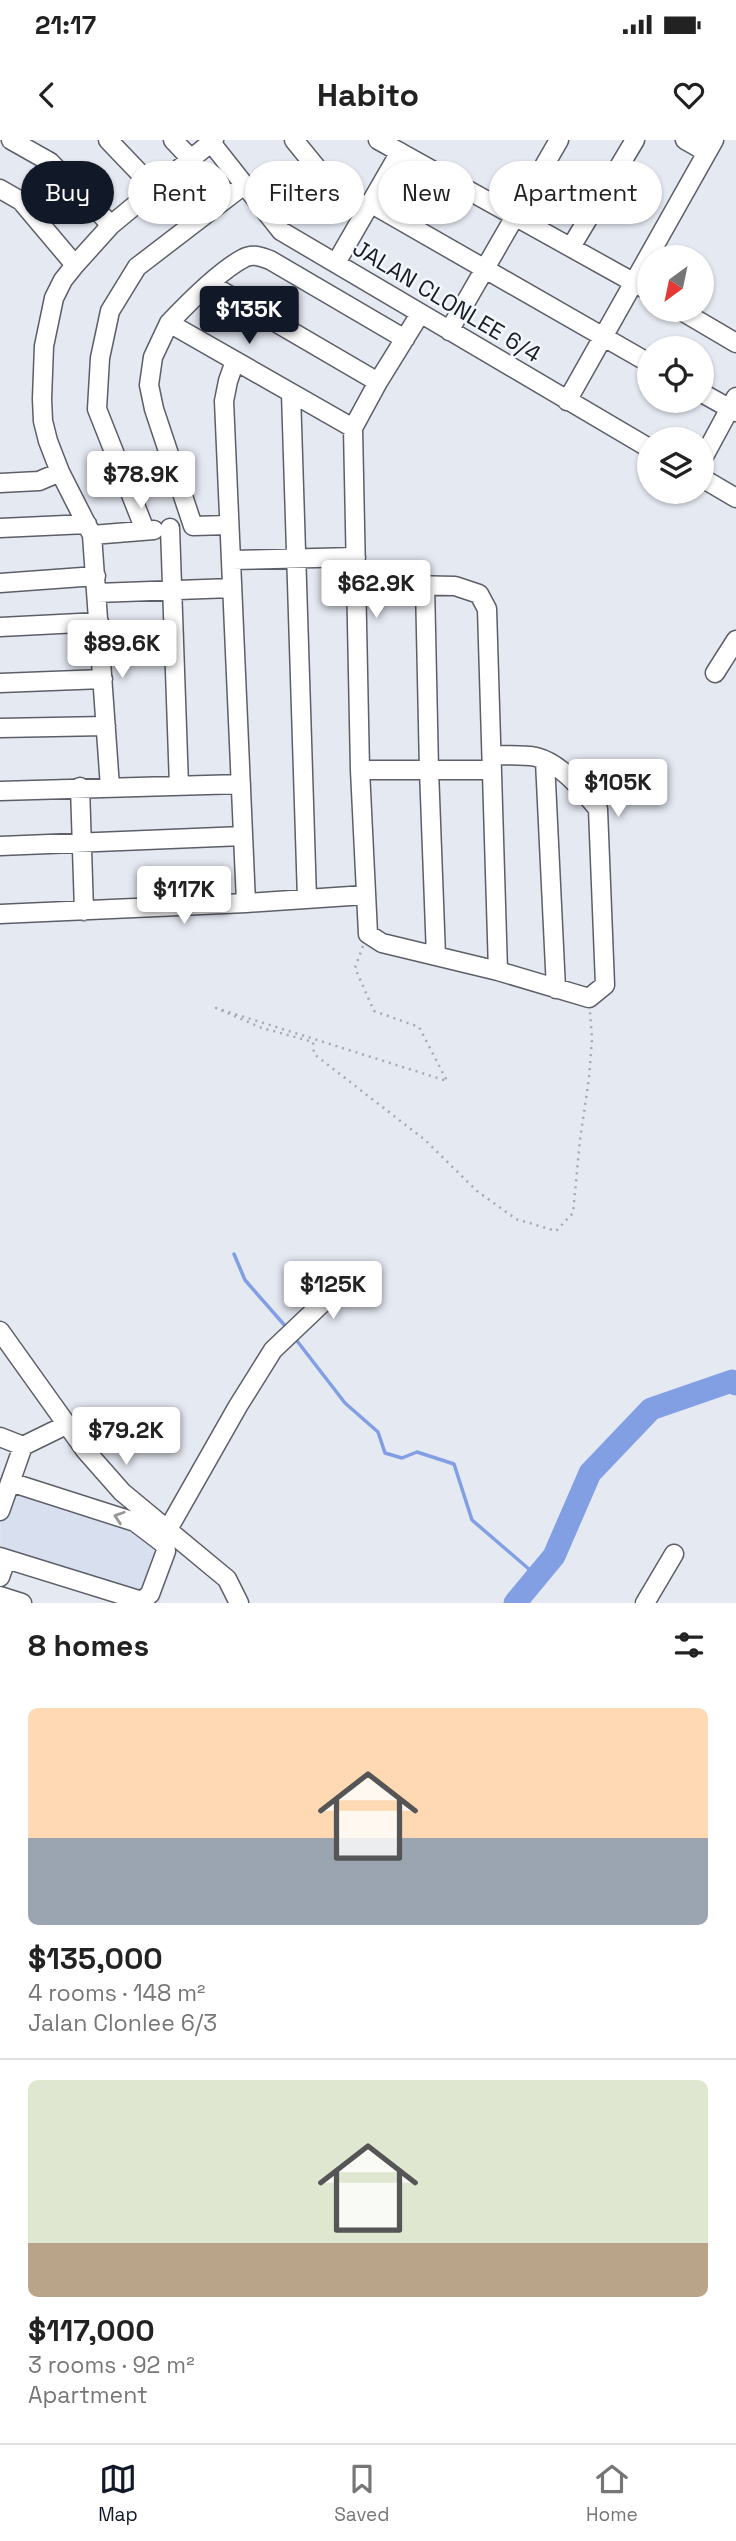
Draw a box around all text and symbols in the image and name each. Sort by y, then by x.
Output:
text: 21:17 [35,8,96,42]
text: Habito [317,75,419,115]
icon: back [28,76,66,114]
icon: heart [670,76,708,114]
chip: Buy [21,161,114,224]
chip: Rent [128,161,231,224]
chip: Filters [245,161,364,224]
chip: New [378,161,475,224]
chip: Apartment [489,161,662,224]
street label: JALAN CLONLEE 6/4 [347,233,547,369]
north arrow [637,245,714,322]
map controls [637,245,714,504]
pin: $135K [200,286,298,346]
text: $135K [216,294,282,324]
button: locate [637,336,714,413]
button: layers [637,427,714,504]
pin: $78.9K [84,452,198,511]
text: $78.9K [103,459,179,489]
pin: $62.9K [319,560,433,620]
text: $62.9K [337,568,415,598]
pin: $89.6K [65,620,179,680]
text: $89.6K [84,628,160,658]
pin: $105K [569,760,667,819]
text: $105K [584,767,652,797]
pin: $117K [135,866,233,926]
text: $117K [153,874,215,904]
pin: $125K [284,1262,382,1321]
text: $125K [300,1269,366,1299]
pin: $79.2K [69,1408,183,1467]
text: $79.2K [88,1415,164,1445]
one-way arrow [113,1511,125,1525]
text: 8 homes [28,1626,149,1665]
icon: filters [670,1626,708,1664]
icon: home [305,1753,431,1879]
text: $135,000 [28,1939,163,1978]
text: 4 rooms · 148 m² [28,1978,205,2008]
text: Jalan Clonlee 6/3 [28,2008,217,2038]
icon: home [305,2125,431,2251]
text: $117,000 [28,2311,155,2350]
text: 3 rooms · 92 m² [28,2350,195,2380]
text: Apartment [28,2380,148,2410]
tab: Map [98,2460,138,2527]
tab: Saved [334,2460,390,2527]
tab: Home [586,2460,638,2527]

